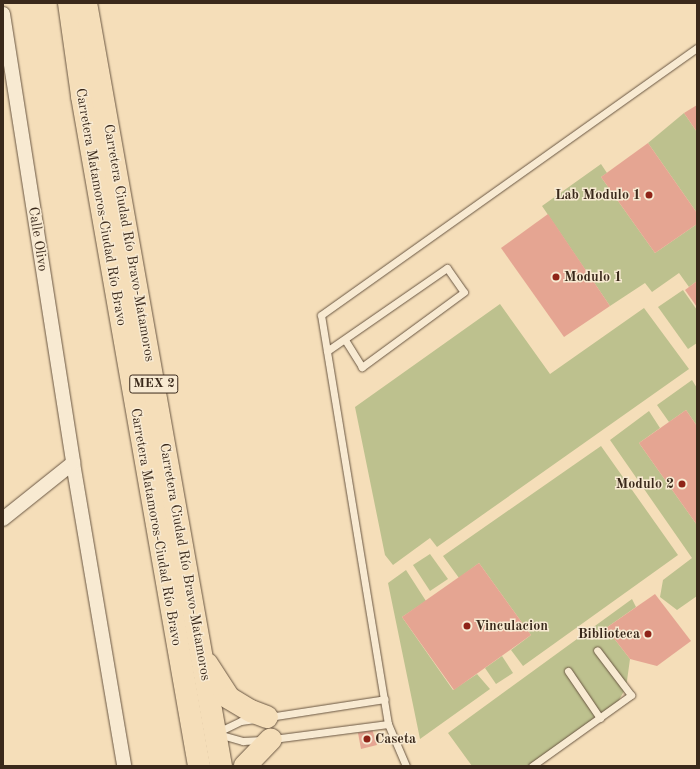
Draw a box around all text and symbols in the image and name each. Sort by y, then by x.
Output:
street label: Carretera Matamoros-Ciudad Río Bravo [72,87,130,327]
street label: Carretera Ciudad Río Bravo-Matamoros [100,123,158,363]
place label: Lab Modulo 1 [555,187,641,203]
marker: Lab Modulo 1 [644,190,654,200]
street label: Calle Olivo [25,205,51,273]
place label: Modulo 1 [564,269,622,285]
marker: Modulo 1 [551,272,561,282]
road number: MEX 2 [129,373,179,395]
street label: Carretera Matamoros-Ciudad Río Bravo [127,407,185,647]
street label: Carretera Ciudad Río Bravo-Matamoros [156,442,214,682]
place label: Modulo 2 [616,476,674,492]
marker: Modulo 2 [677,479,687,489]
place label: Vinculacion [475,618,548,634]
marker: Vinculacion [462,621,472,631]
place label: Biblioteca [578,626,640,642]
marker: Biblioteca [643,629,653,639]
place label: Caseta [375,731,416,747]
marker: Caseta [362,734,372,744]

